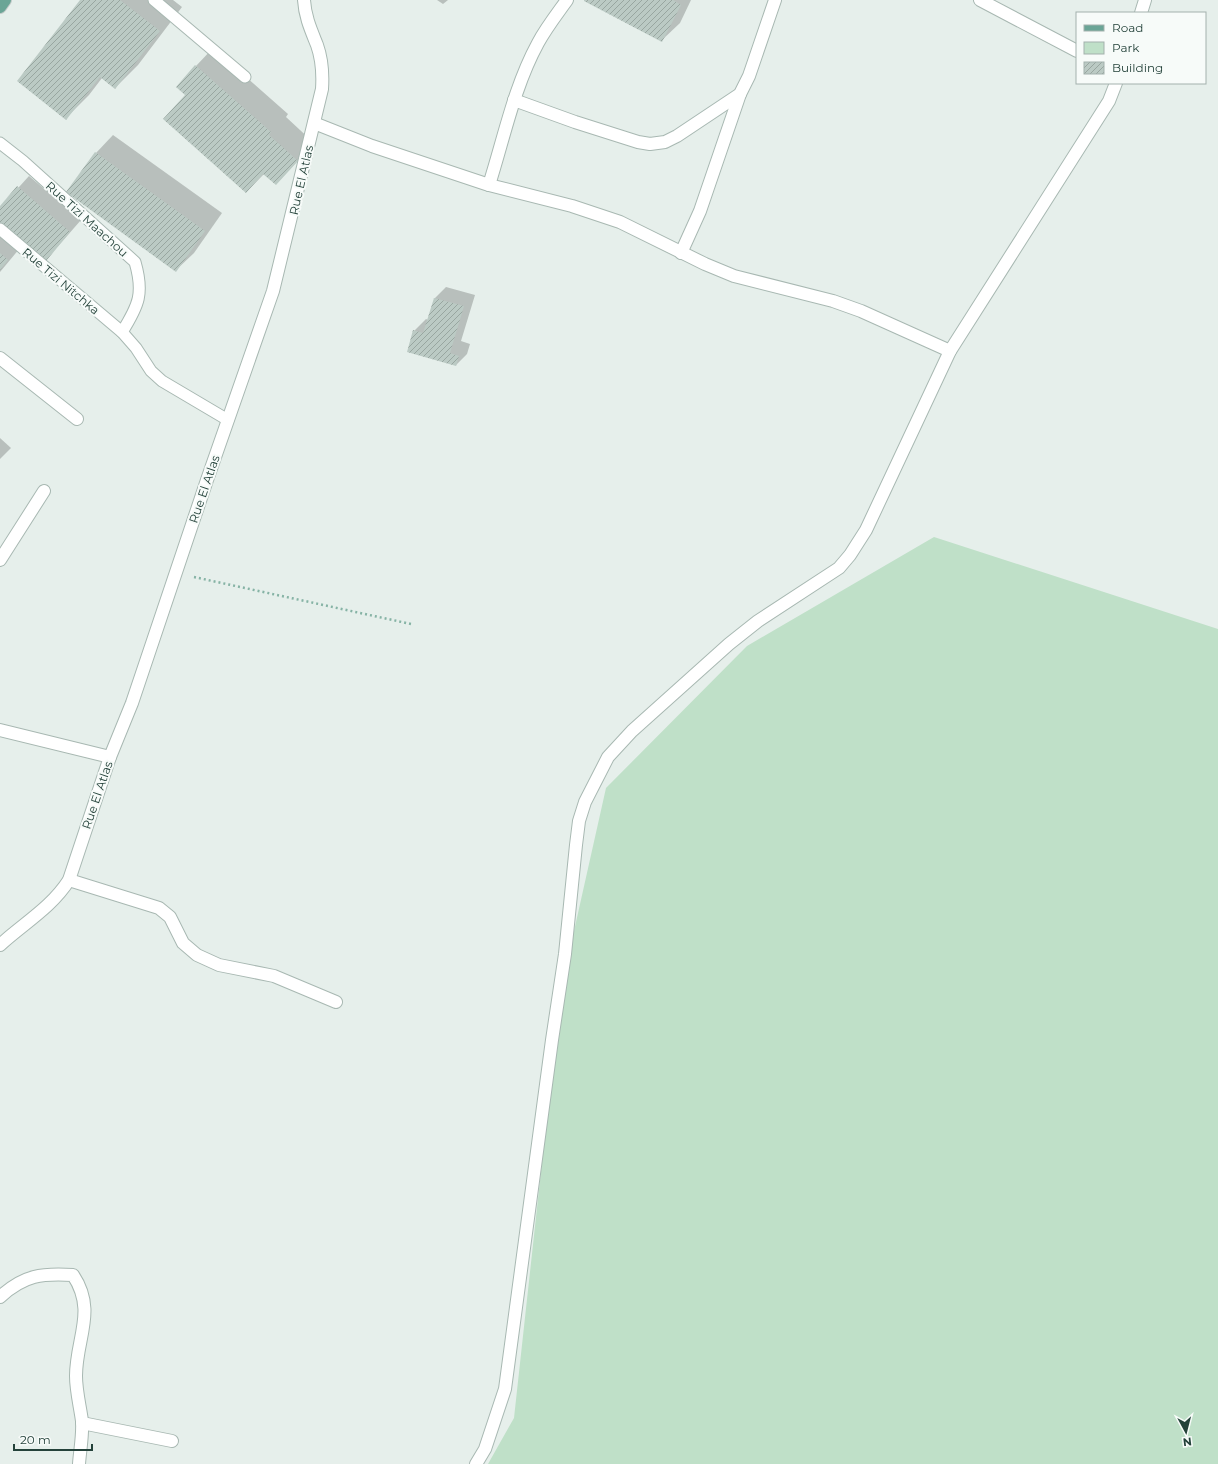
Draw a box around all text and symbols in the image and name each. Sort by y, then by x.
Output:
legend [1076,12,1206,84]
text: Road [1112,20,1143,35]
text: Park [1112,40,1140,55]
text: Building [1112,60,1163,75]
street label: Rue El Atlas [286,144,316,216]
street label: Rue Tizi Maachou [43,178,131,260]
street label: Rue Tizi Nitchka [19,244,103,318]
street label: Rue El Atlas [185,453,223,525]
street label: Rue El Atlas [78,759,116,831]
north arrow [1166,1412,1206,1452]
scale bar [14,1426,92,1452]
text: 20 m [20,1432,51,1447]
text: N [1182,1434,1192,1449]

